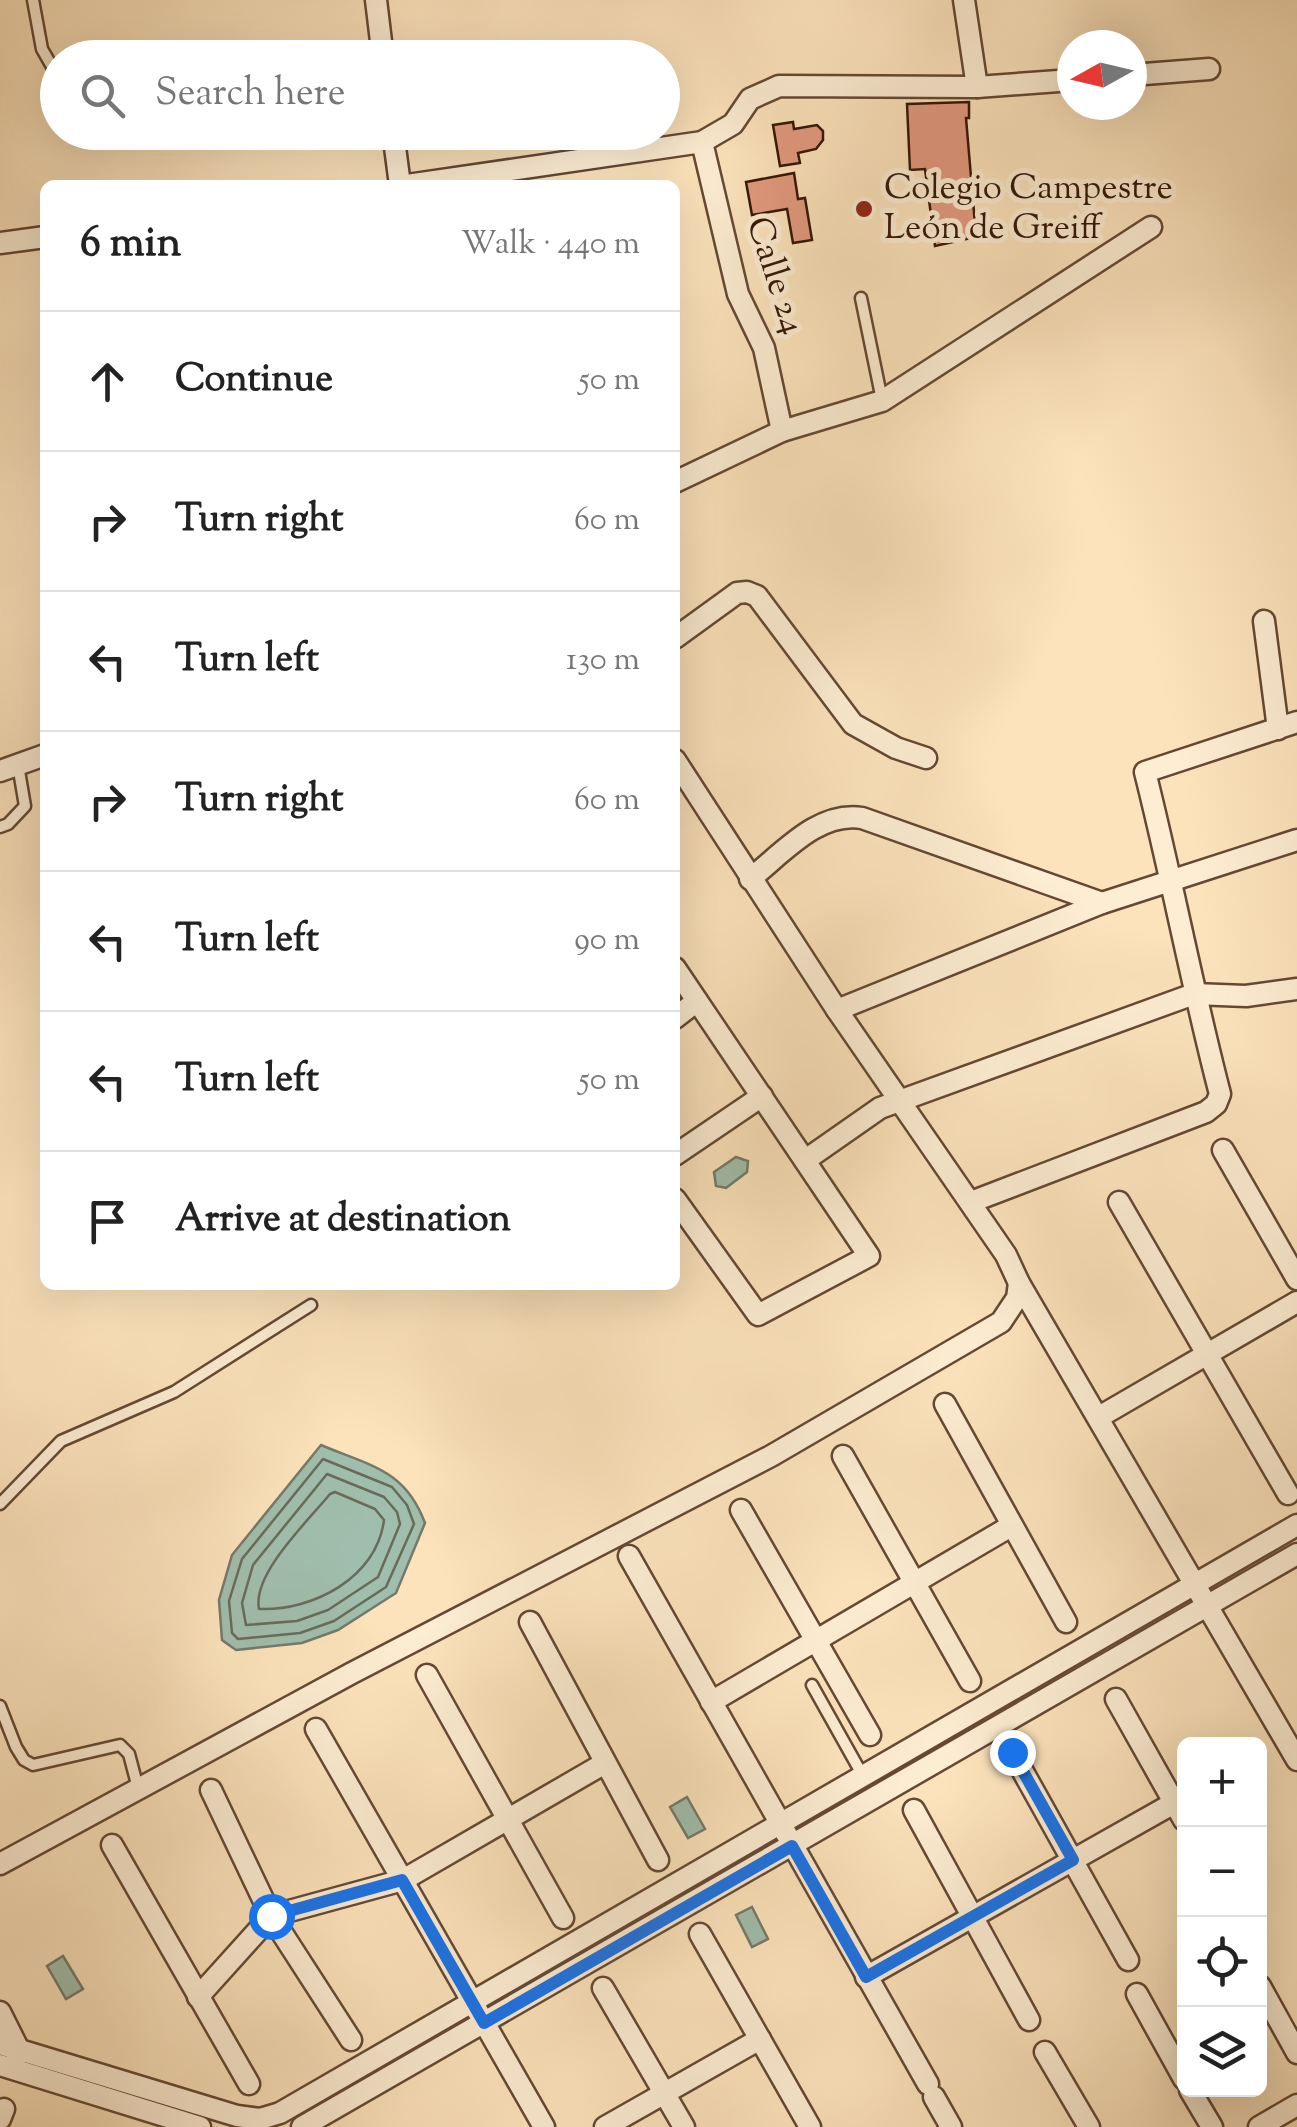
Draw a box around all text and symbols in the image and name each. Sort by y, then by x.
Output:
north arrow [1057,30,1147,120]
search box [40,40,680,150]
icon: search [75,68,130,123]
text: Search here [155,68,346,122]
place label: Colegio Campestre León de Greiff [884,164,1173,255]
marker: Colegio Campestre León de Greiff [853,198,875,220]
street label: Calle 24 [731,211,817,341]
text: 6 min [80,215,181,275]
text: Walk · 440 m [461,222,640,268]
icon: ahead [80,354,135,409]
text: Continue [175,354,333,408]
text: 50 m [579,358,640,404]
icon: right [80,494,135,549]
text: Turn right [175,494,343,548]
text: 60 m [574,498,640,544]
icon: left [80,634,135,689]
text: Turn left [175,634,319,688]
text: 130 m [566,638,640,684]
icon: right [80,774,135,829]
text: Turn right [175,774,343,828]
text: 60 m [574,778,640,824]
icon: left [80,914,135,969]
text: Turn left [175,914,319,968]
text: 90 m [574,918,640,964]
icon: left [80,1054,135,1109]
text: Turn left [175,1054,319,1108]
text: 50 m [579,1058,640,1104]
icon: arrive [80,1194,135,1249]
text: Arrive at destination [175,1194,511,1248]
route end [990,1730,1036,1776]
map controls [1177,1737,1267,2097]
button: + [1177,1737,1267,1827]
button: − [1177,1827,1267,1917]
route start [249,1894,295,1940]
button: locate [1177,1917,1267,2007]
button: layers [1177,2007,1267,2097]

